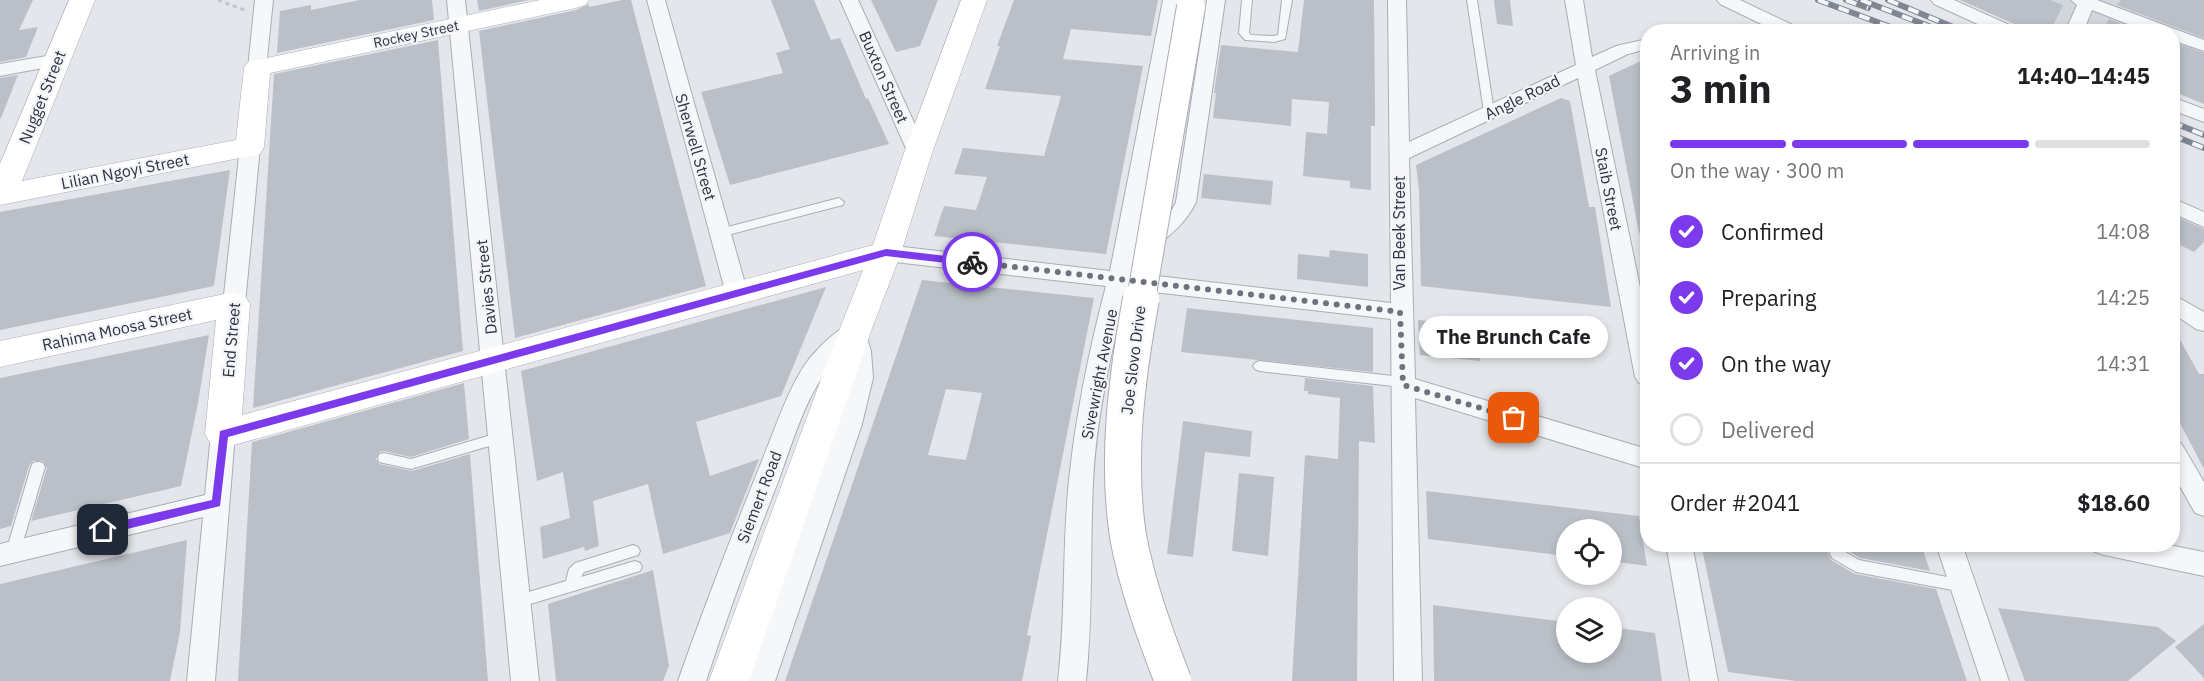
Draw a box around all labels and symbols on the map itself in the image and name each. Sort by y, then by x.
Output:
street label: Rockey Street [372,16,461,52]
street label: Buxton Street [855,28,913,126]
street label: Nugget Street [14,47,70,147]
street label: Angle Road [1481,70,1563,124]
street label: Sherwell Street [671,91,721,203]
street label: Staib Street [1591,146,1627,232]
street label: Lilian Ngoyi Street [59,149,191,193]
street label: Van Beek Street [1389,176,1409,290]
courier [942,232,1002,292]
street label: Davies Street [471,239,501,335]
street label: End Street [218,302,244,378]
street label: Rahima Moosa Street [40,303,194,355]
street label: Joe Slovo Drive [1116,304,1150,416]
street label: Sivewright Avenue [1077,307,1121,441]
callout: The Brunch Cafe [1420,316,1609,358]
pin [1488,392,1539,443]
street label: Siemert Road [732,448,786,546]
pin [77,504,128,555]

